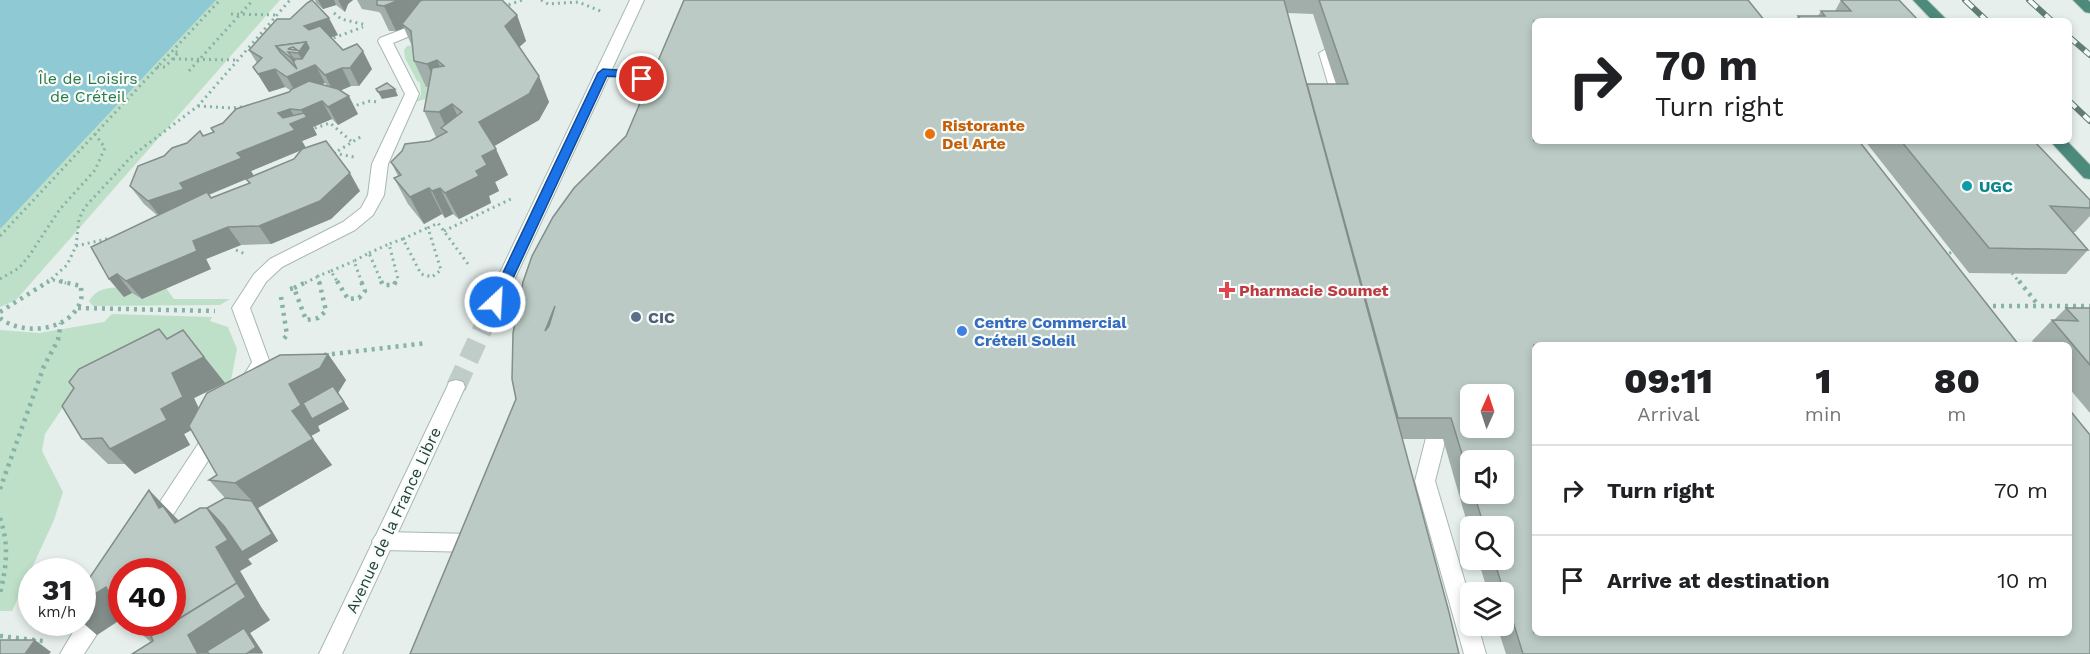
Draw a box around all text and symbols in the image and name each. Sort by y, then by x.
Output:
text: 70 m [1655,41,1758,90]
icon: right [1556,42,1634,120]
pin [616,53,667,104]
icon: arrive [625,62,658,95]
park label: Île de Loisirs de Créteil [37,69,138,106]
text: Turn right [1655,91,1784,123]
place label: Ristorante Del Arte [942,116,1025,153]
marker: Ristorante Del Arte [923,127,937,141]
place label: UGC [1979,177,2013,196]
marker: UGC [1960,179,1974,193]
position arrow [463,270,527,334]
place label: Pharmacie Soumet [1239,281,1389,300]
marker: Pharmacie Soumet [1220,283,1234,297]
place label: CIC [648,308,675,327]
marker: CIC [629,310,643,324]
place label: Centre Commercial Créteil Soleil [974,313,1127,350]
marker: Centre Commercial Créteil Soleil [955,324,969,338]
text: 09:11 [1624,360,1713,402]
text: 1 [1815,360,1831,402]
text: 80 [1934,360,1980,402]
north arrow [1460,384,1514,438]
map controls [1460,384,1514,636]
text: Arrival [1637,402,1700,426]
text: min [1805,402,1842,426]
text: m [1947,402,1966,426]
street label: Avenue de la France Libre [342,424,445,616]
button: sound [1460,450,1514,504]
icon: right [1556,474,1589,507]
text: Turn right [1607,478,1714,503]
text: 70 m [1994,478,2048,503]
button: search [1460,516,1514,570]
speed limit sign: 40 [108,558,186,636]
icon: arrive [1556,564,1589,597]
text: Arrive at destination [1607,568,1830,593]
text: 10 m [1997,568,2048,593]
text: 31 [42,572,72,607]
button: layers [1460,582,1514,636]
text: km/h [38,603,76,621]

